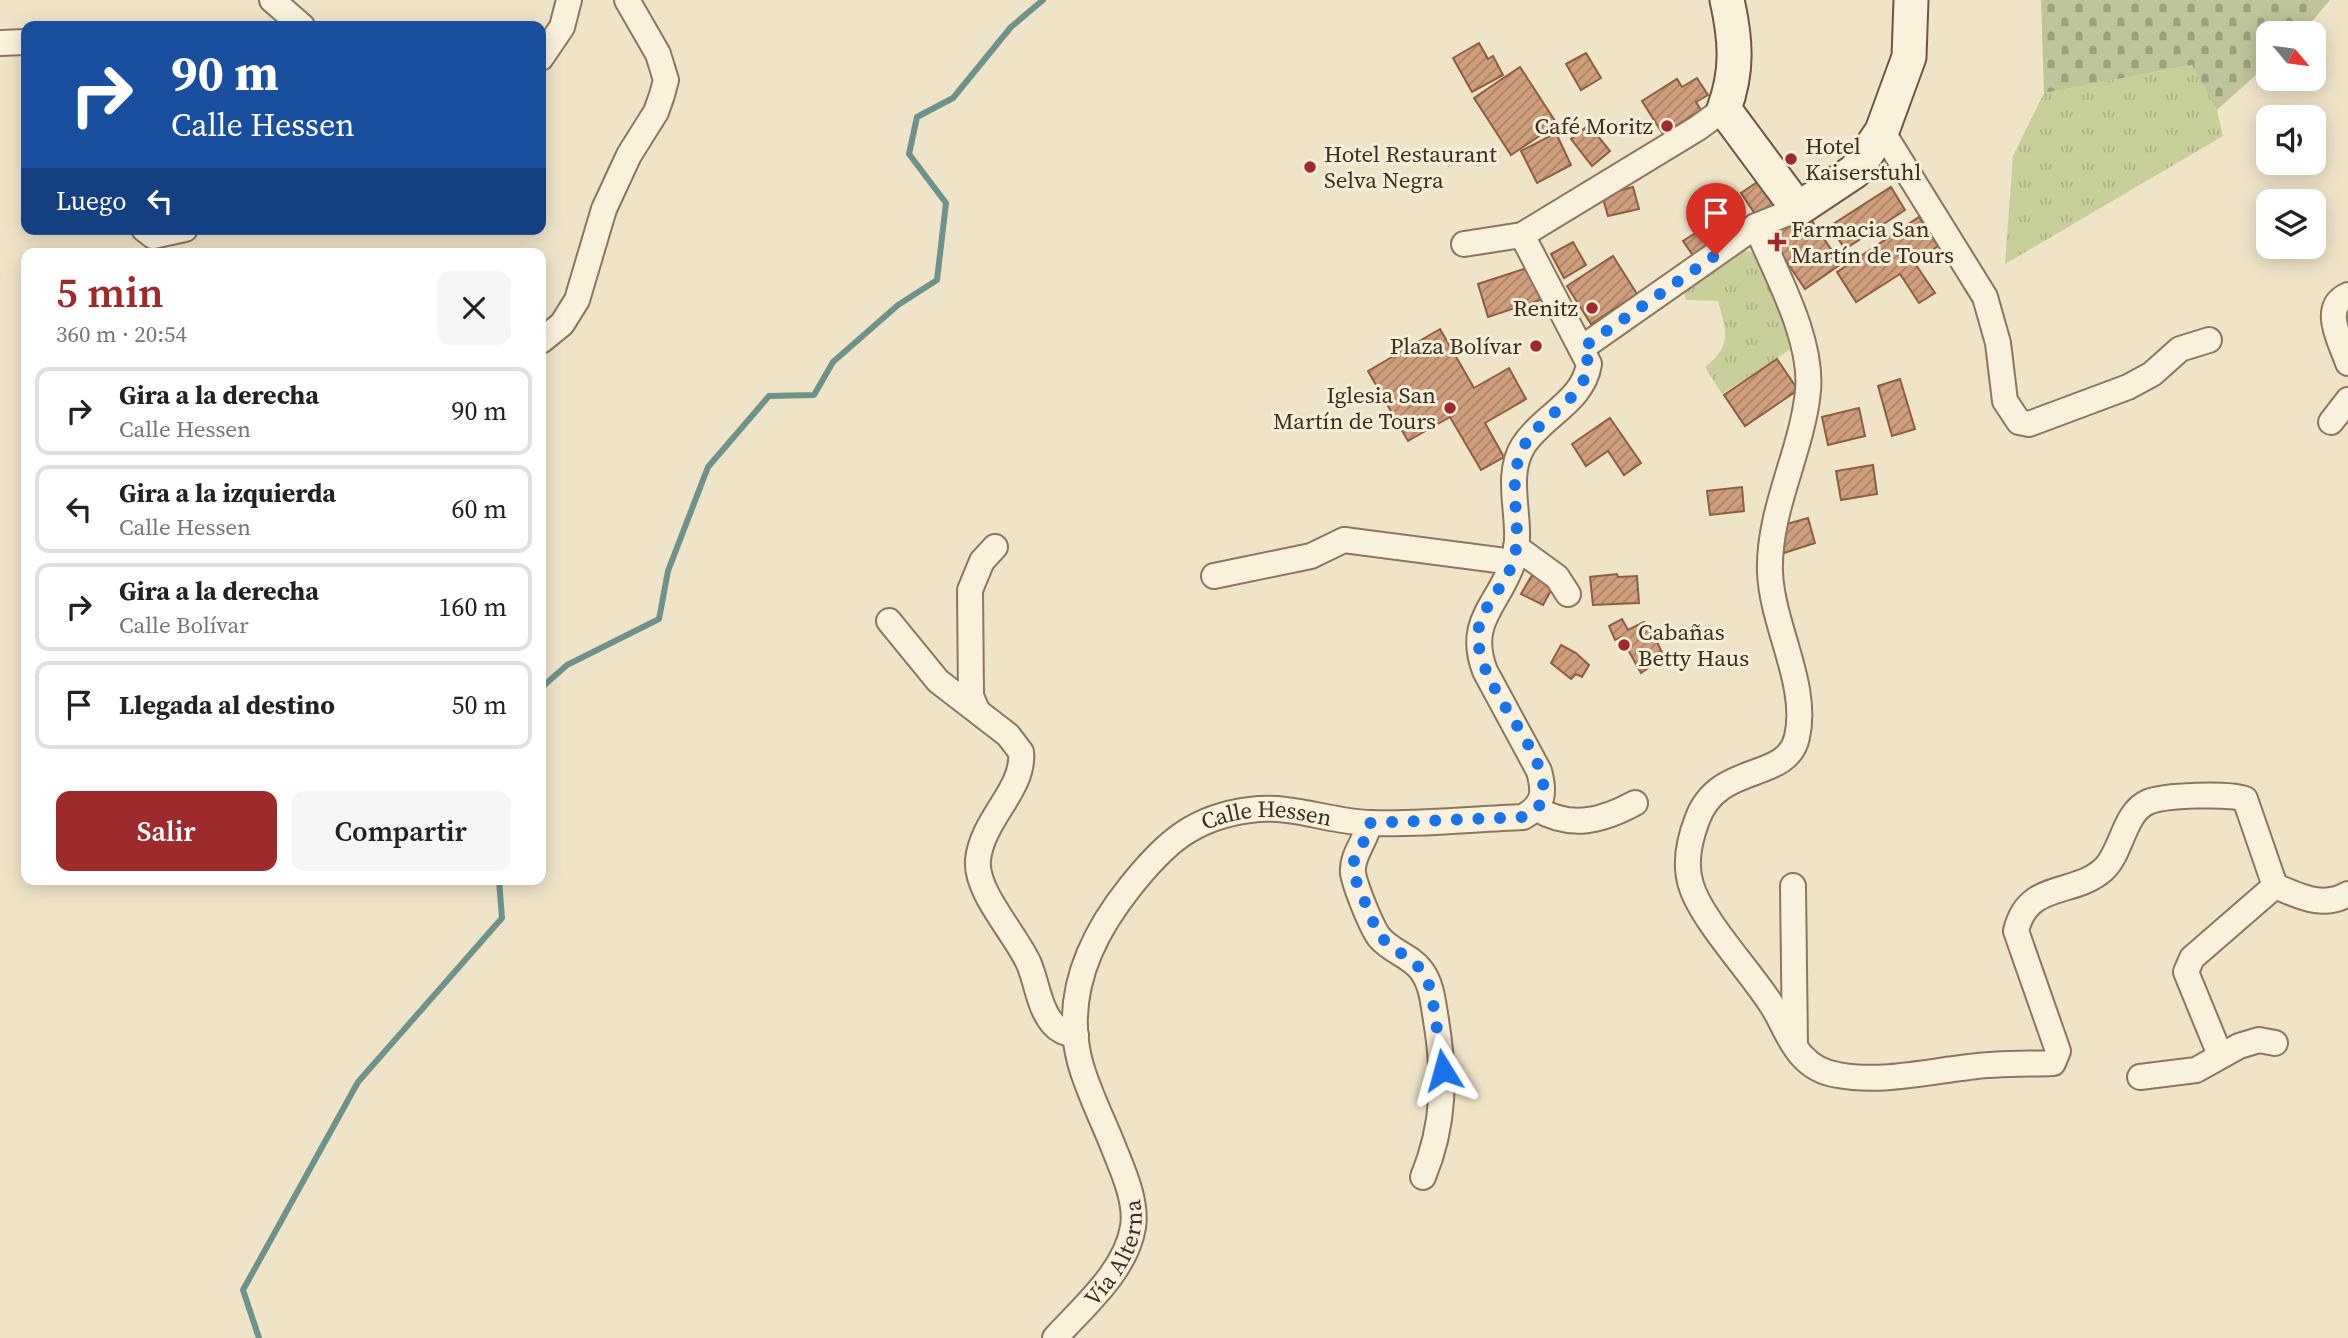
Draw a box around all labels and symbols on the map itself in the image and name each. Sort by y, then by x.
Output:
north arrow [2256,21,2326,91]
place label: Café Moritz [1534,110,1653,142]
marker: Café Moritz [1659,118,1675,134]
place label: Hotel Kaiserstuhl [1805,130,1922,188]
place label: Hotel Restaurant Selva Negra [1324,138,1497,196]
marker: Hotel Kaiserstuhl [1783,151,1799,167]
marker: Hotel Restaurant Selva Negra [1302,159,1318,175]
pin [1686,183,1746,255]
place label: Farmacia San Martín de Tours [1791,213,1954,271]
marker: Farmacia San Martín de Tours [1769,234,1785,250]
place label: Renitz [1513,292,1578,324]
marker: Renitz [1584,300,1600,316]
place label: Plaza Bolívar [1390,330,1522,362]
marker: Plaza Bolívar [1528,338,1544,354]
place label: Iglesia San Martín de Tours [1273,379,1436,437]
marker: Iglesia San Martín de Tours [1442,400,1458,416]
place label: Cabañas Betty Haus [1638,616,1749,674]
marker: Cabañas Betty Haus [1616,637,1632,653]
street label: Calle Hessen [1196,793,1335,838]
position arrow [1406,1033,1480,1107]
street label: Vía Alterna [1077,1198,1150,1313]

